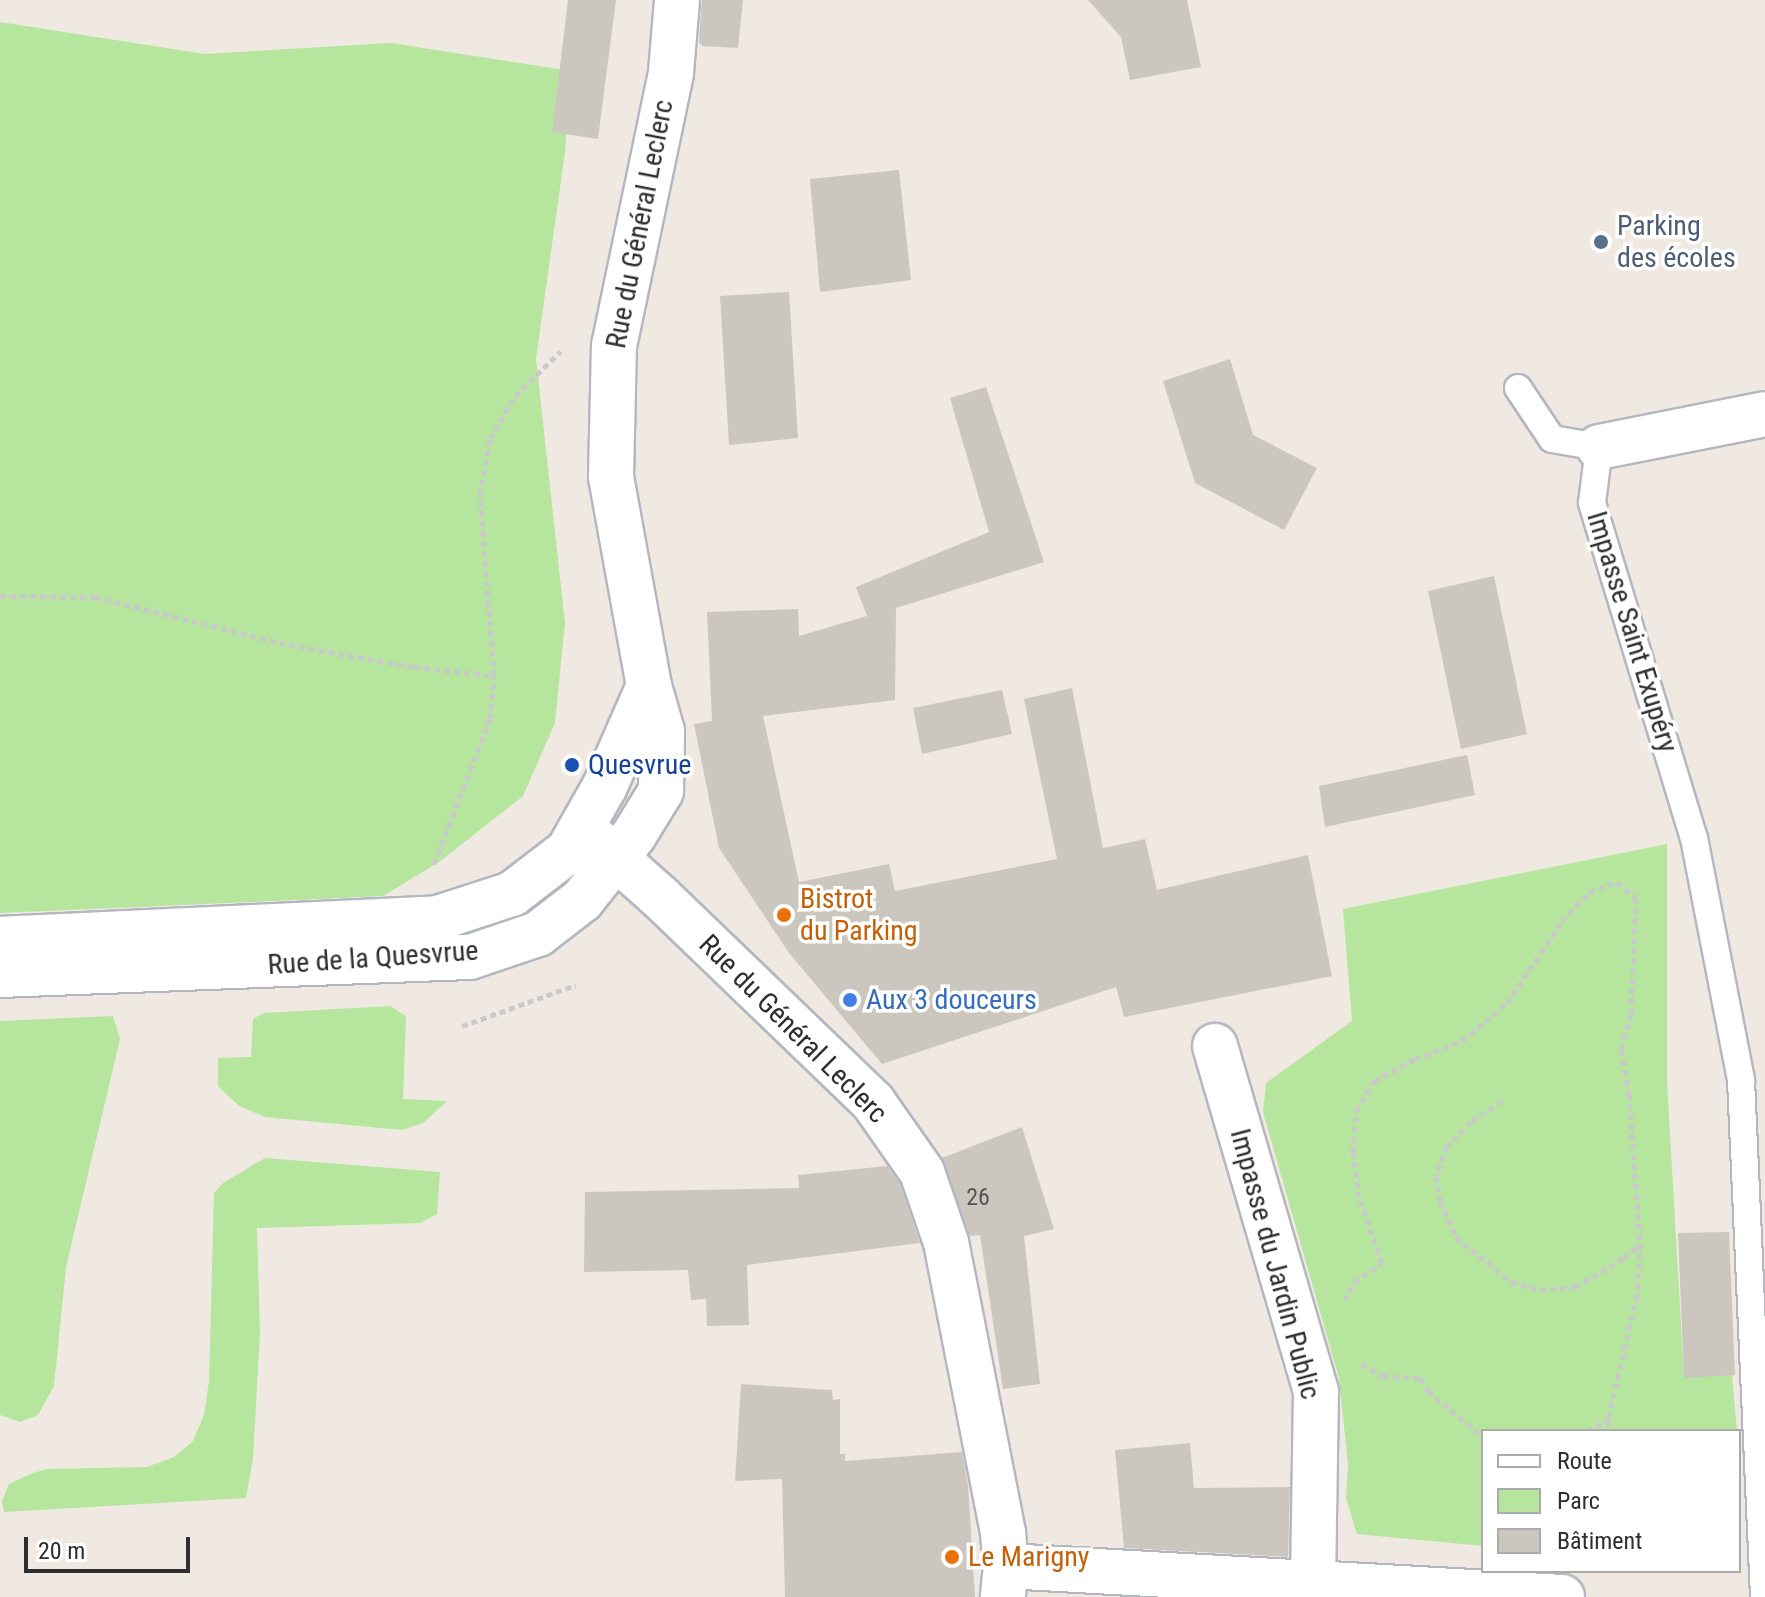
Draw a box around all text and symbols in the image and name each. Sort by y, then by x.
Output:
street label: Rue du Général Leclerc [599,97,681,351]
place label: Parking des écoles [1617,209,1736,275]
marker: Parking des écoles [1592,233,1610,251]
street label: Impasse Saint Exupéry [1579,507,1685,757]
place label: Quesvrue [588,748,691,782]
marker: Quesvrue [563,756,581,774]
place label: Bistrot du Parking [800,882,918,948]
marker: Bistrot du Parking [775,906,793,924]
street label: Rue du Général Leclerc [692,928,894,1130]
street label: Rue de la Quesvrue [267,934,479,982]
place label: Aux 3 douceurs [866,983,1037,1017]
marker: Aux 3 douceurs [841,991,859,1009]
street label: Impasse du Jardin Public [1223,1125,1327,1403]
house number: 26 [966,1184,990,1212]
legend [1481,1429,1741,1573]
text: Route [1557,1447,1612,1475]
text: Parc [1557,1487,1600,1515]
scale bar [28,1521,194,1571]
text: Bâtiment [1557,1527,1642,1555]
text: 20 m [38,1537,85,1565]
place label: Le Marigny [968,1540,1089,1574]
marker: Le Marigny [943,1548,961,1566]

